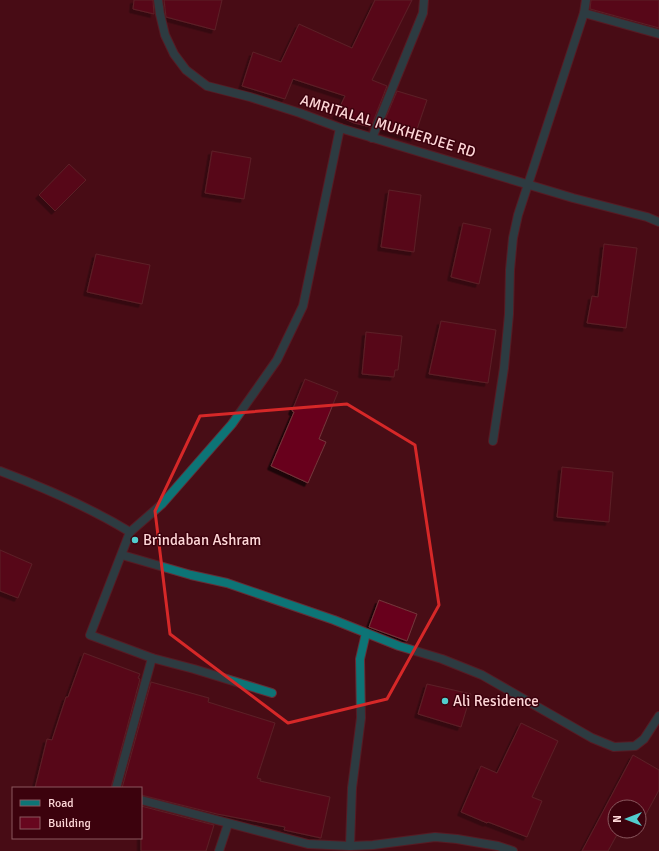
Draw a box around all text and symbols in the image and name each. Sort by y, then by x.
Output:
street label: AMRITALAL MUKHERJEE RD [298,91,478,161]
place label: Brindaban Ashram [143,531,261,549]
marker: Brindaban Ashram [130,535,140,545]
place label: Ali Residence [453,692,539,710]
marker: Ali Residence [440,696,450,706]
legend [12,787,142,839]
text: Road [48,796,74,811]
north arrow [607,799,647,839]
text: N [611,815,624,823]
text: Building [48,816,91,831]

